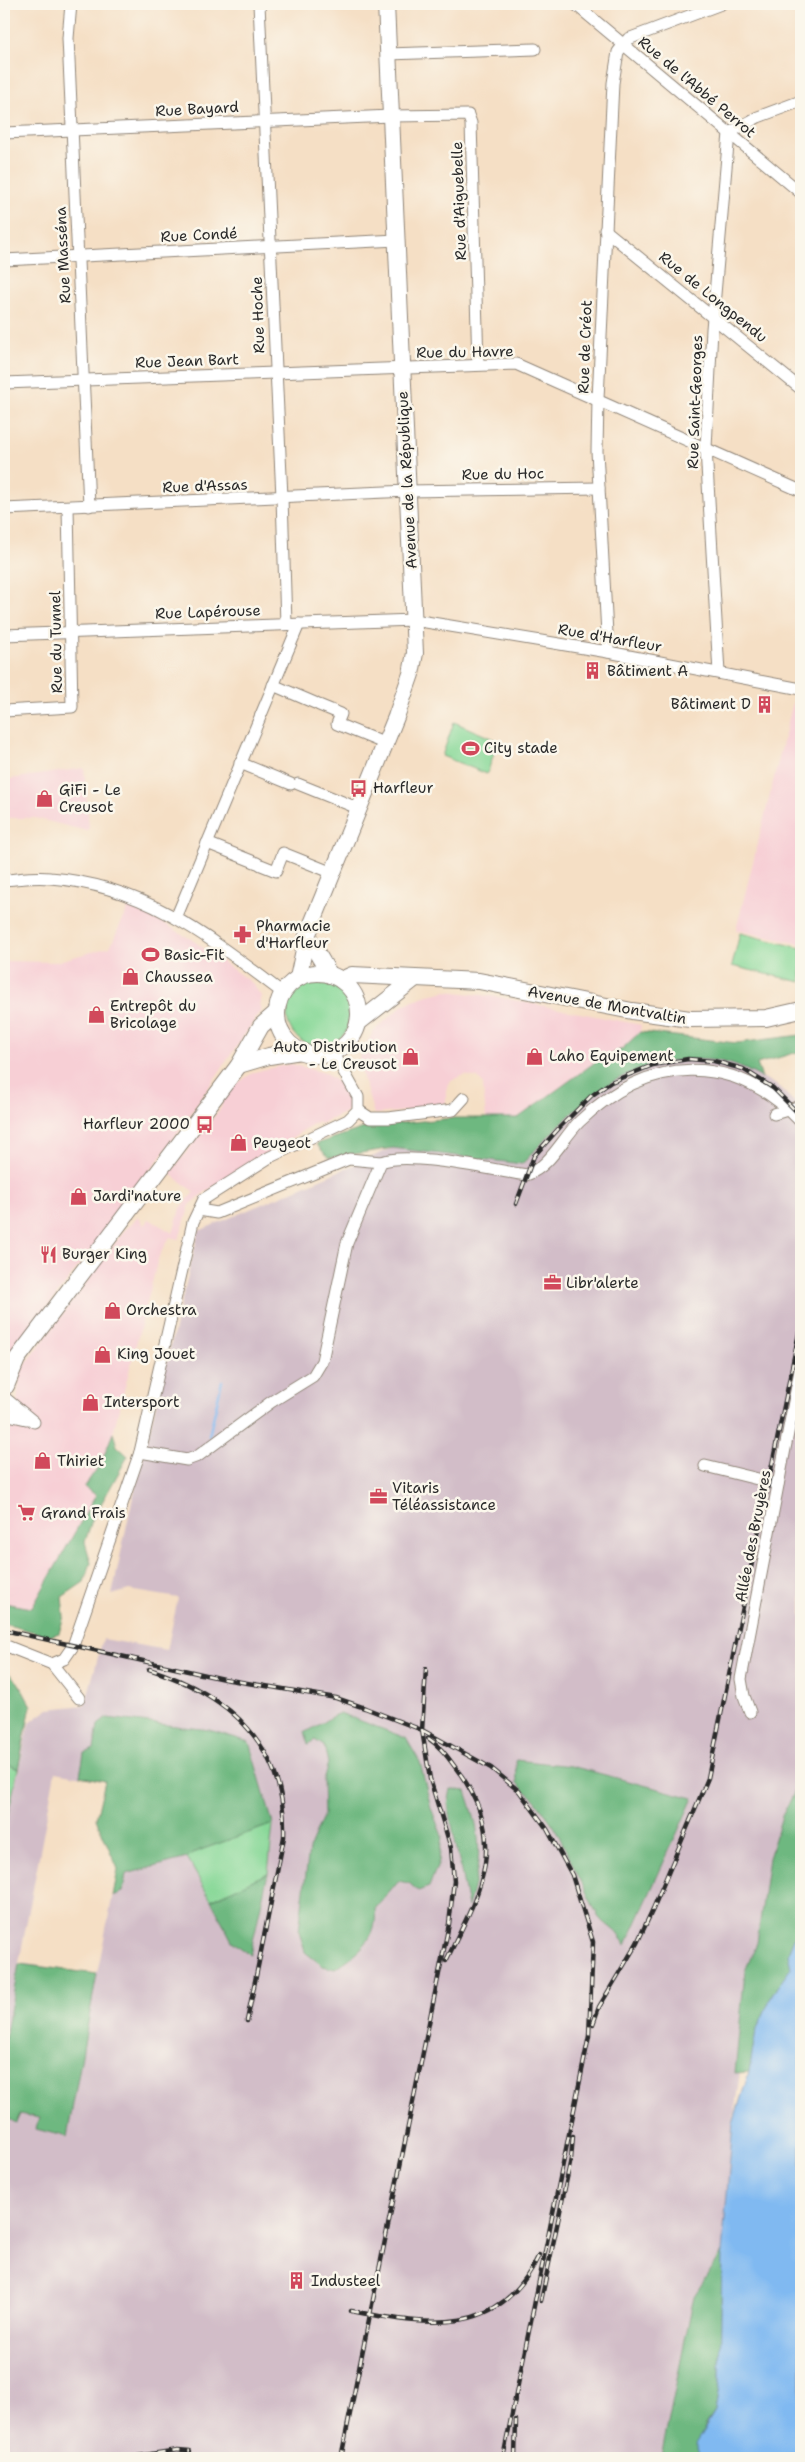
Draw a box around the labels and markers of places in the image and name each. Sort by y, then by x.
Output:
building icon: Bâtiment A [583,661,603,681]
place label: Bâtiment A [607,661,688,681]
place label: Bâtiment D [671,694,751,714]
building icon: Bâtiment D [755,694,775,714]
sports icon: City stade [460,738,480,758]
place label: City stade [484,738,558,758]
bus stop icon: Harfleur [349,778,369,798]
place label: Harfleur [373,778,434,798]
place label: GiFi - Le Creusot [59,780,121,817]
shop icon: GiFi - Le Creusot [35,789,55,809]
place label: Pharmacie d'Harfleur [256,916,331,953]
pharmacy icon: Pharmacie d'Harfleur [232,925,252,945]
sports icon: Basic-Fit [140,945,160,965]
place label: Basic-Fit [164,945,225,965]
shop icon: Chaussea [121,967,141,987]
place label: Chaussea [145,967,213,987]
place label: Entrepôt du Bricolage [110,996,196,1033]
shop icon: Entrepôt du Bricolage [86,1005,106,1025]
place label: Auto Distribution - Le Creusot [273,1037,397,1074]
shop icon: Auto Distribution - Le Creusot [401,1046,421,1066]
shop icon: Laho Equipement [525,1046,545,1066]
place label: Laho Equipement [549,1046,674,1066]
place label: Harfleur 2000 [83,1114,190,1134]
bus stop icon: Harfleur 2000 [194,1114,214,1134]
shop icon: Peugeot [229,1133,249,1153]
place label: Peugeot [253,1133,311,1153]
shop icon: Jardi'nature [69,1186,89,1206]
place label: Jardi'nature [93,1186,182,1206]
restaurant icon: Burger King [38,1244,58,1264]
place label: Burger King [62,1244,147,1264]
office icon: Libr'alerte [542,1273,562,1293]
place label: Libr'alerte [566,1273,639,1293]
shop icon: Orchestra [102,1300,122,1320]
place label: Orchestra [126,1300,197,1320]
shop icon: King Jouet [93,1344,113,1364]
place label: King Jouet [117,1344,195,1364]
shop icon: Intersport [80,1392,100,1412]
place label: Intersport [104,1392,179,1412]
shop icon: Thiriet [33,1451,53,1471]
place label: Thiriet [57,1451,104,1471]
place label: Vitaris Téléassistance [392,1478,496,1515]
office icon: Vitaris Téléassistance [368,1487,388,1507]
supermarket icon: Grand Frais [17,1503,37,1523]
place label: Grand Frais [41,1503,126,1523]
building icon: Industeel [287,2271,307,2291]
place label: Industeel [311,2271,381,2291]

